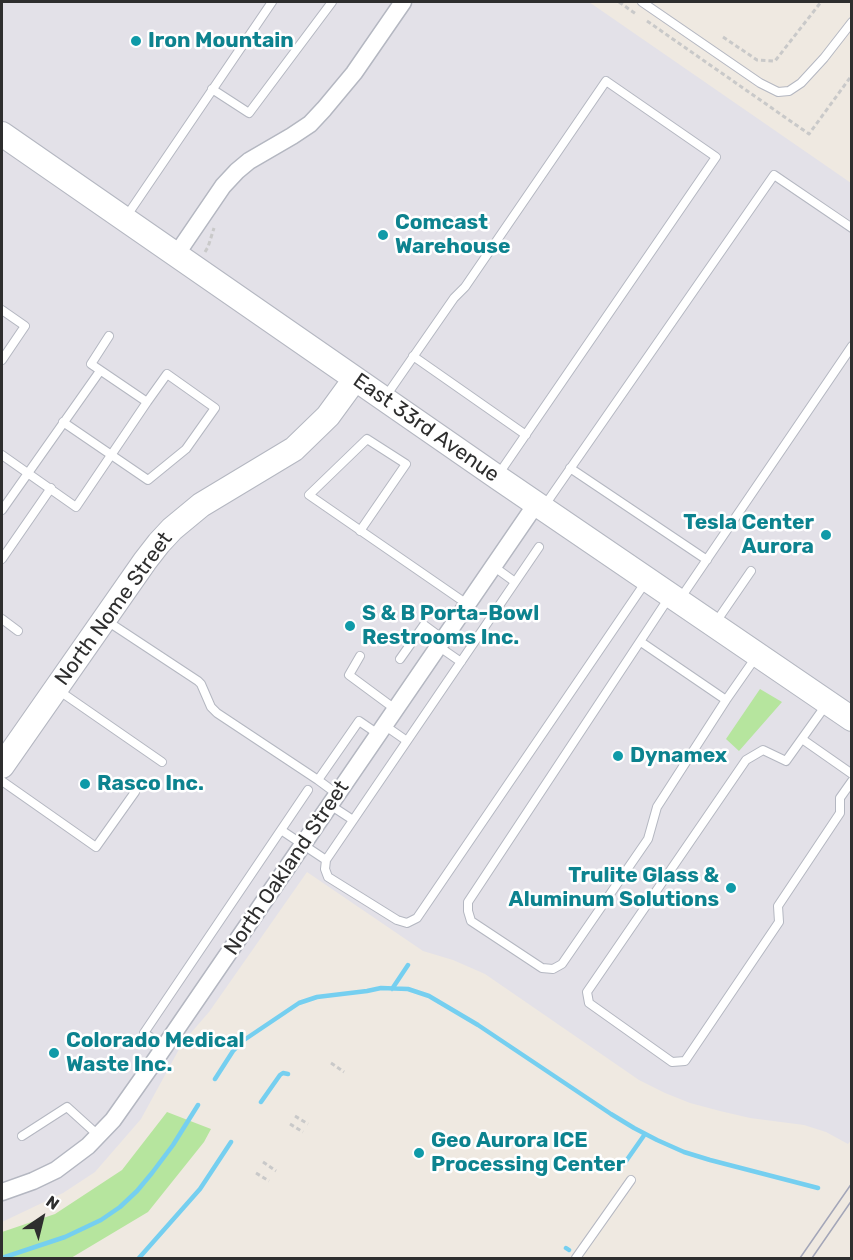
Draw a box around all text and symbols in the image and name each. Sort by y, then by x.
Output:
place label: Iron Mountain [148,28,294,54]
marker: Iron Mountain [129,34,143,48]
place label: Comcast Warehouse [395,210,510,260]
marker: Comcast Warehouse [376,228,390,242]
street label: East 33rd Avenue [348,368,504,488]
place label: Tesla Center Aurora [683,510,814,560]
street label: North Nome Street [50,527,178,691]
marker: Tesla Center Aurora [819,528,833,542]
place label: S & B Porta-Bowl Restrooms Inc. [362,601,539,651]
marker: S & B Porta-Bowl Restrooms Inc. [343,619,357,633]
place label: Dynamex [630,743,727,769]
marker: Dynamex [611,749,625,763]
place label: Rasco Inc. [97,771,204,797]
street label: North Oakland Street [219,776,355,960]
marker: Rasco Inc. [78,777,92,791]
place label: Trulite Glass & Aluminum Solutions [509,863,719,913]
marker: Trulite Glass & Aluminum Solutions [724,881,738,895]
place label: Colorado Medical Waste Inc. [66,1028,245,1078]
marker: Colorado Medical Waste Inc. [47,1046,61,1060]
place label: Geo Aurora ICE Processing Center [431,1128,625,1178]
marker: Geo Aurora ICE Processing Center [412,1146,426,1160]
north arrow [12,1188,72,1248]
text: N [42,1192,63,1214]

